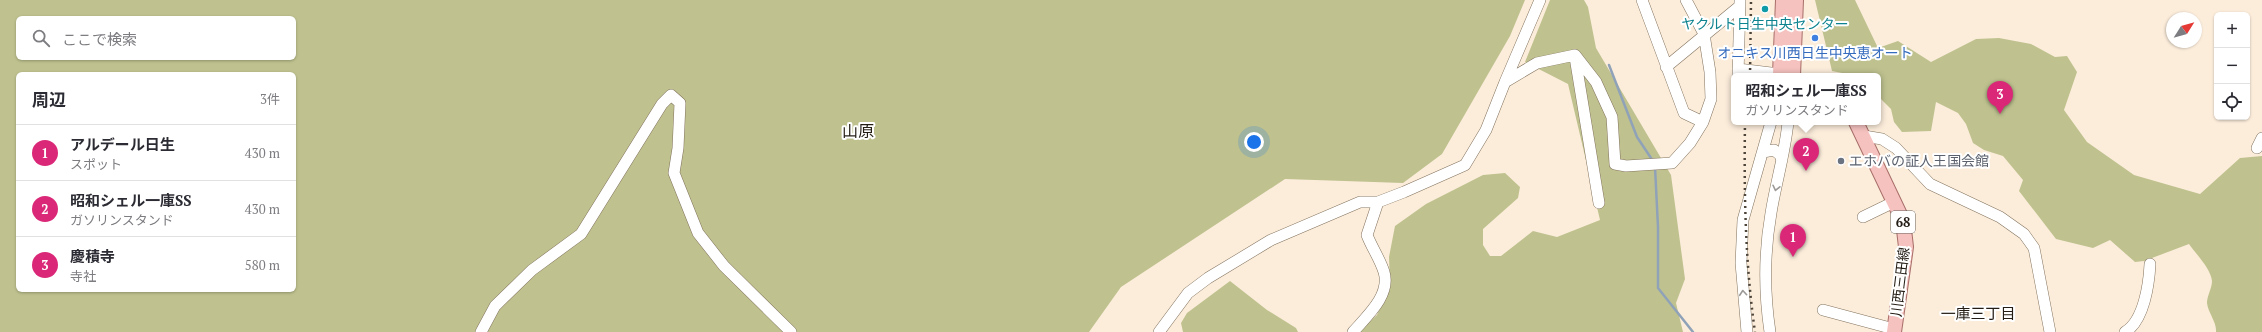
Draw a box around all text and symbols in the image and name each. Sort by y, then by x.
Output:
marker: ヤクルト日生中央センター [1760,4,1770,14]
north arrow [2166,12,2202,48]
map controls [2214,12,2250,120]
button: + [2214,12,2250,48]
place label: ヤクルト日生中央センター [1681,14,1849,33]
search box [16,16,296,60]
icon: search [30,27,52,49]
text: ここで検索 [62,29,137,49]
marker: オニキス川西日生中央恵オート [1810,33,1820,43]
place label: オニキス川西日生中央恵オート [1717,43,1913,62]
button: − [2214,48,2250,84]
popup [1731,73,1881,125]
text: 昭和シェル一庫SS [1745,80,1867,100]
pin: 3 [1987,81,2013,114]
button: locate [2214,84,2250,120]
text: 周辺 [32,88,66,111]
text: 3件 [260,90,280,108]
text: ガソリンスタンド [1745,101,1849,119]
district label: 山原 [842,120,874,142]
your location [1244,132,1264,152]
text: アルデール日生 [70,134,175,154]
pin: 2 [1793,138,1819,171]
text: 1 [41,144,49,162]
text: 430 m [245,144,280,162]
place label: エホバの証人王国会館 [1849,151,1989,170]
text: スポット [70,155,122,173]
marker: エホバの証人王国会館 [1836,156,1846,166]
one-way arrow [1772,185,1780,191]
text: 昭和シェル一庫SS [70,190,192,210]
text: 2 [41,200,49,218]
text: 430 m [245,200,280,218]
text: ガソリンスタンド [70,211,174,229]
road number: 68 [1891,211,1915,233]
pin: 1 [1780,224,1806,257]
text: 慶積寺 [70,246,115,266]
street label: 川西三田線 [1886,246,1913,318]
text: 3 [41,256,49,274]
text: 580 m [245,256,280,274]
text: 寺社 [70,267,96,285]
one-way arrow [1738,290,1747,296]
district label: 一庫三丁目 [1940,303,2016,323]

